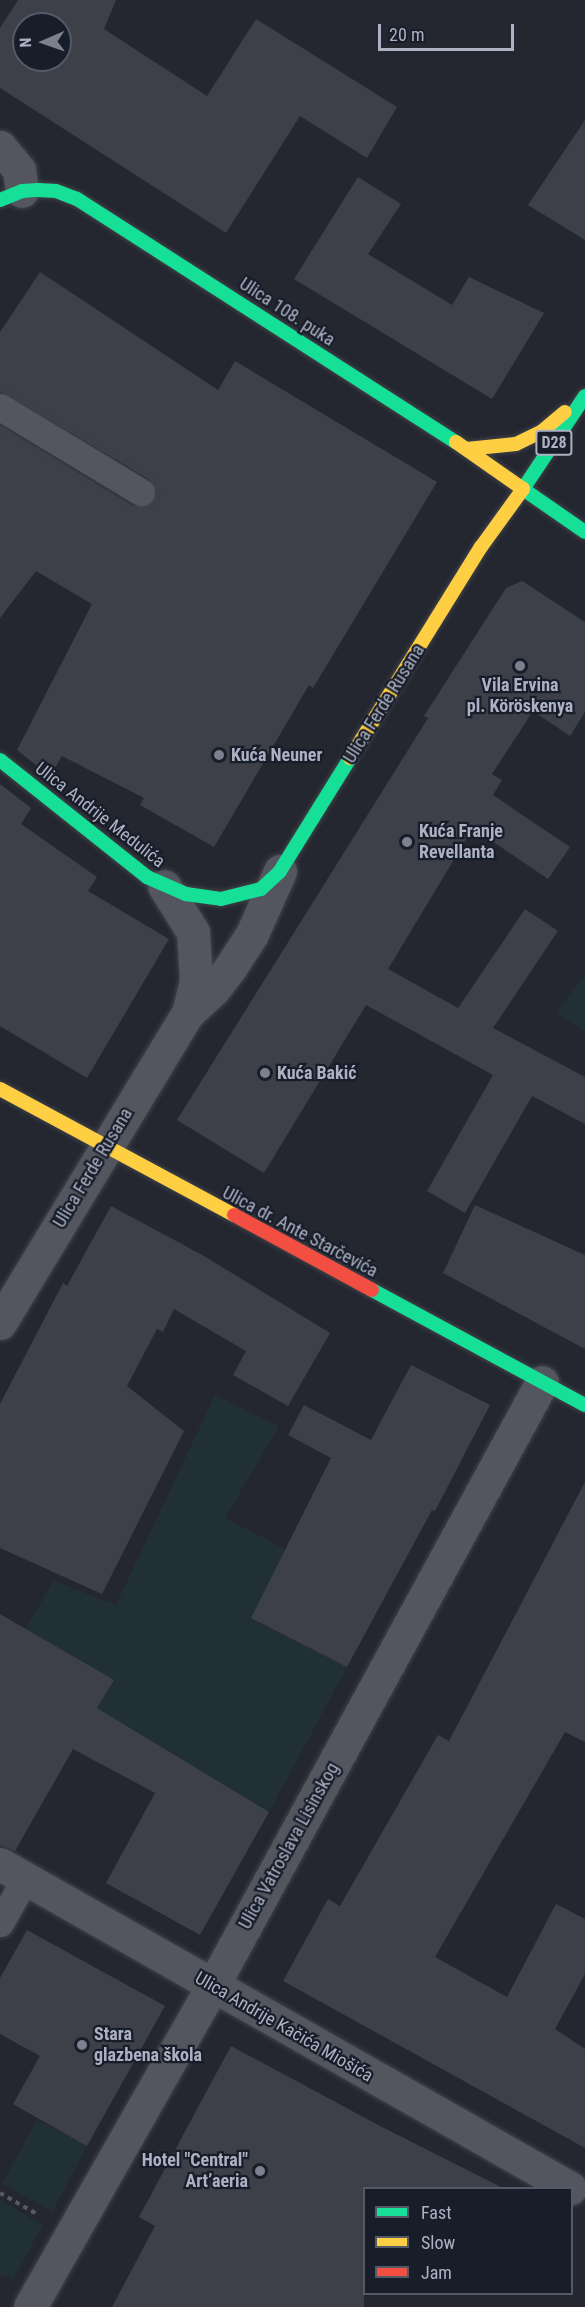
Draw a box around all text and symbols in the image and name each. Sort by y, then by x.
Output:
north arrow [12,12,72,72]
scale bar [381,12,518,50]
text: 20 m [389,24,424,45]
text: N [16,37,35,48]
street label: Ulica 108. puka [235,273,339,351]
road number: D28 [534,430,574,456]
street label: Ulica Ferde Rusana [339,641,429,767]
marker: Vila Ervina pl. Köröskenya [513,659,527,673]
place label: Vila Ervina pl. Köröskenya [467,675,573,718]
place label: Kuća Neuner [231,744,322,766]
marker: Kuća Neuner [212,748,226,762]
street label: Ulica Andrije Medulića [31,758,169,872]
place label: Kuća Franje Revellanta [419,821,503,864]
marker: Kuća Franje Revellanta [400,835,414,849]
place label: Kuća Bakić [277,1062,357,1084]
marker: Kuća Bakić [258,1066,272,1080]
street label: Ulica Ferde Rusana [49,1104,137,1232]
street label: Ulica dr. Ante Starčevića [219,1182,381,1282]
street label: Ulica Vatroslava Lisinskog [234,1759,344,1933]
street label: Ulica Andrije Kačića Miošića [191,1967,377,2087]
place label: Stara glazbena škola [94,2024,202,2066]
marker: Stara glazbena škola [75,2038,89,2052]
place label: Hotel "Central" Art’aeria [142,2150,248,2192]
marker: Hotel "Central" Art’aeria [253,2164,267,2178]
legend [363,2187,573,2295]
text: Fast [421,2202,452,2223]
text: Slow [421,2232,455,2253]
text: Jam [421,2262,452,2283]

